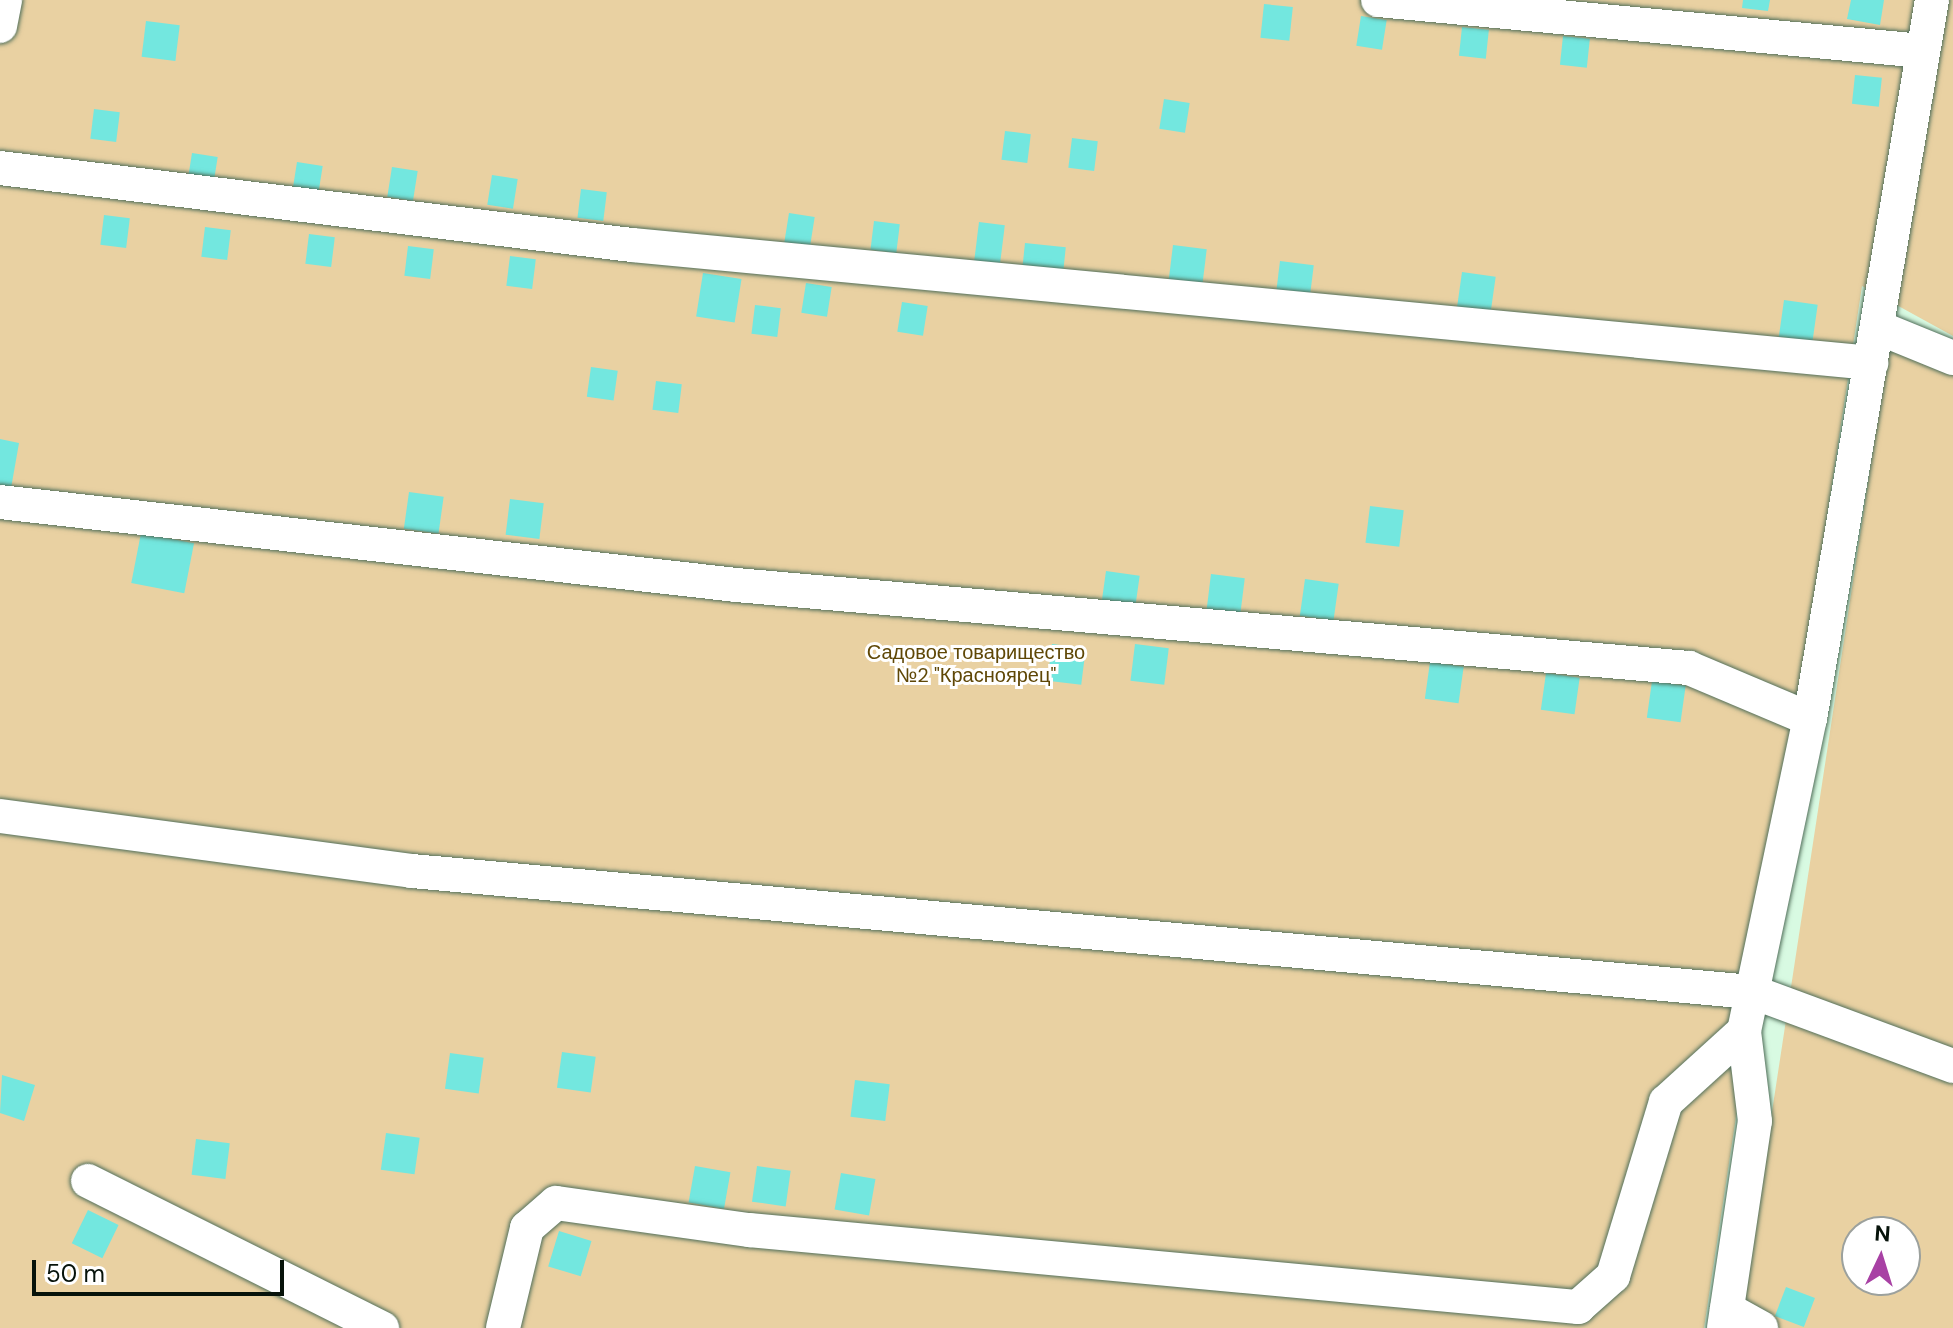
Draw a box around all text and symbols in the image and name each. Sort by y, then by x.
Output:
park label: Садовое товарищество №2 "Красноярец" [867,640,1085,687]
north arrow [1841,1216,1921,1296]
text: N [1874,1219,1892,1249]
scale bar [36,1244,288,1294]
text: 50 m [46,1258,105,1289]

